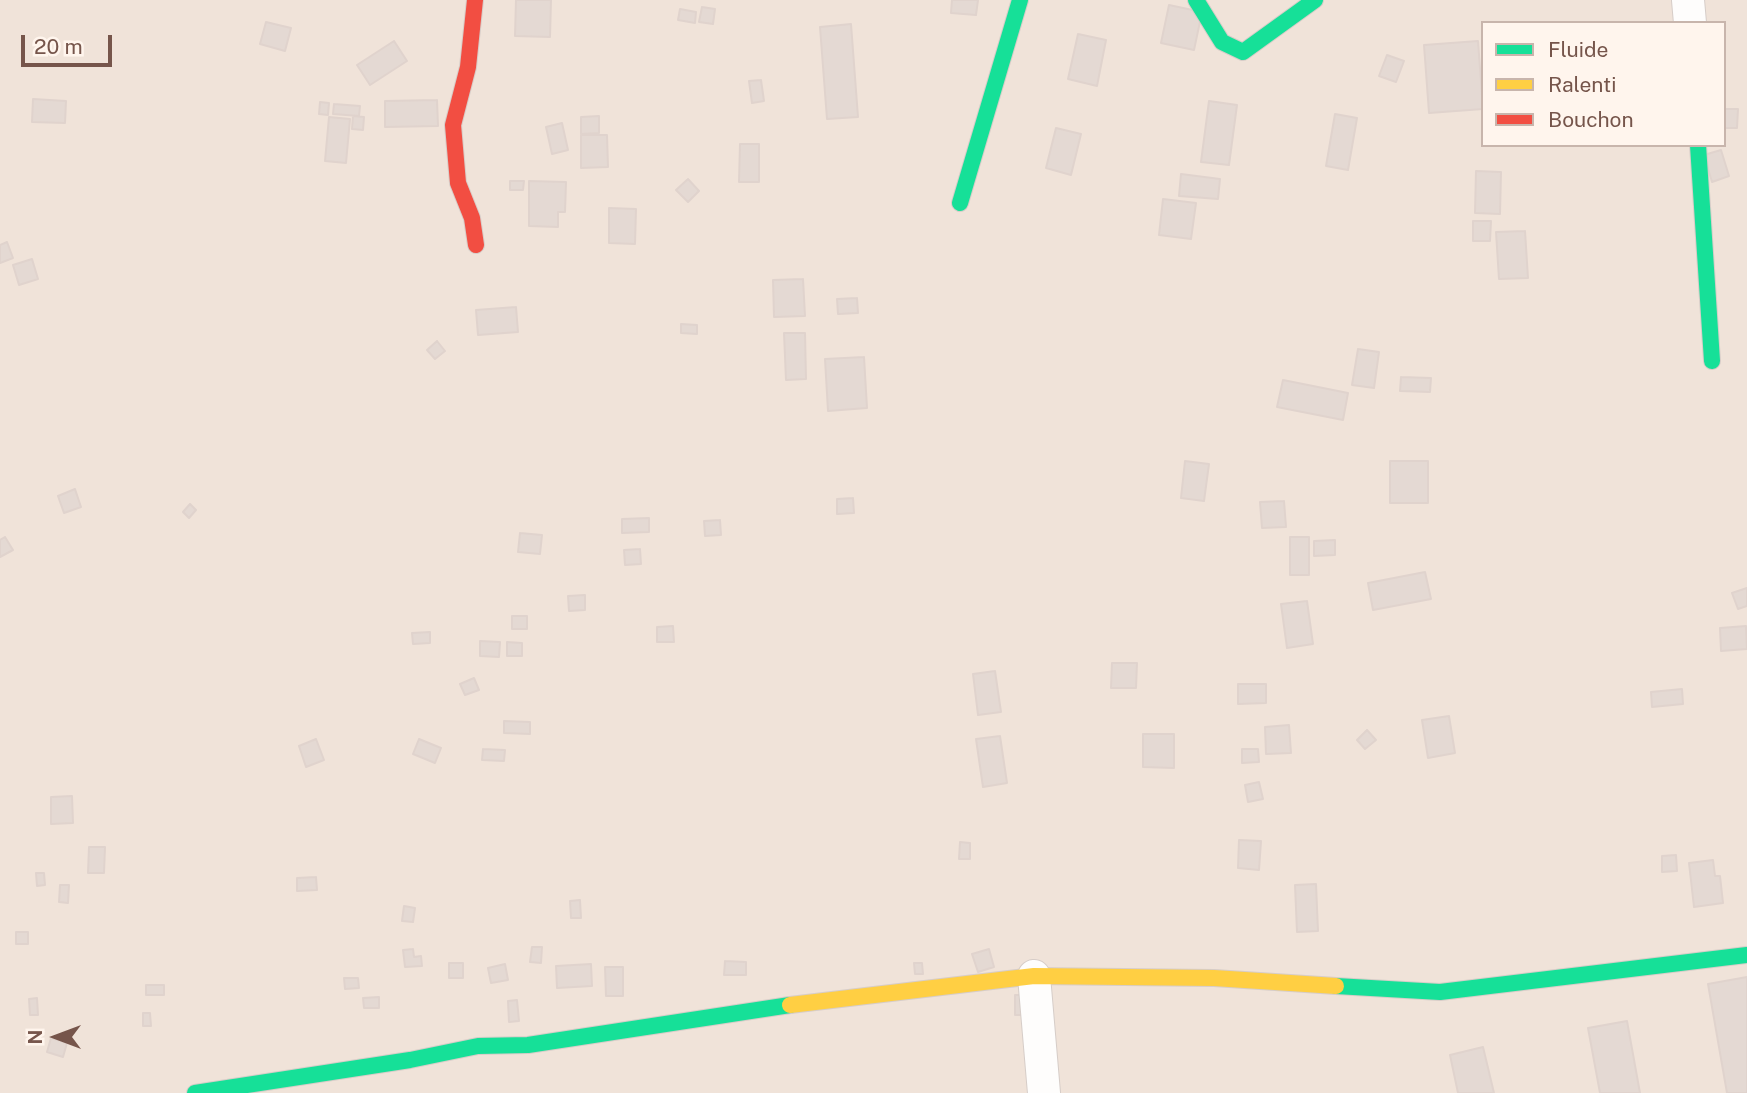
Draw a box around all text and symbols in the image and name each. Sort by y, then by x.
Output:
scale bar [24,21,116,65]
legend [1481,21,1726,147]
text: 20 m [34,34,83,59]
text: Fluide [1548,37,1608,62]
text: Ralenti [1548,72,1616,97]
text: Bouchon [1548,107,1634,132]
north arrow [21,1002,91,1072]
text: N [24,1030,46,1044]

